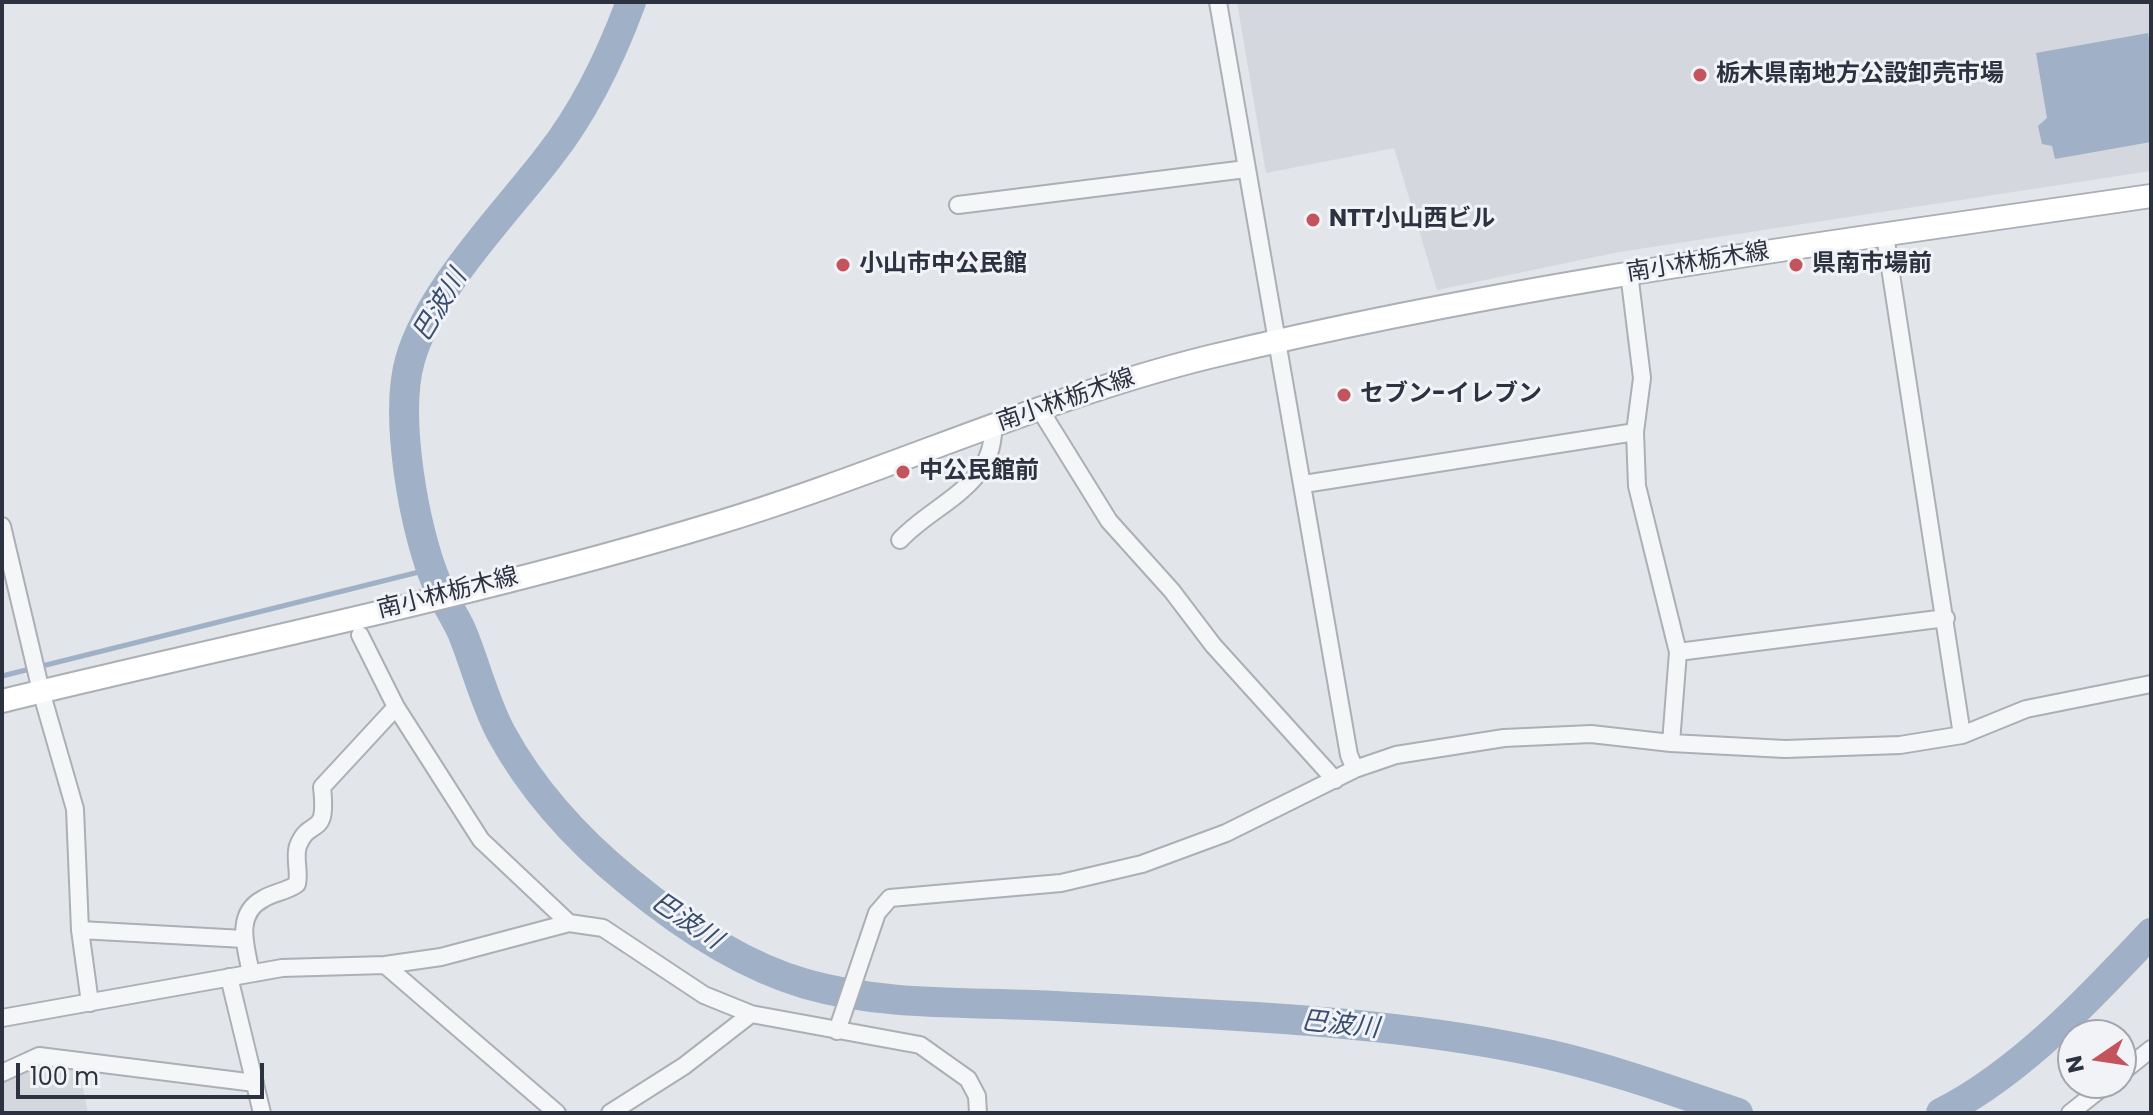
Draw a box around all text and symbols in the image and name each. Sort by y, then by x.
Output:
place label: 栃木県南地方公設卸売市場 [1716,61,2004,89]
marker: 栃木県南地方公設卸売市場 [1691,66,1709,84]
place label: NTT小山西ビル [1329,206,1495,234]
marker: NTT小山西ビル [1304,211,1322,229]
street label: 南小林栃木線 [1625,238,1771,288]
place label: 小山市中公民館 [859,251,1027,279]
place label: 県南市場前 [1812,251,1932,279]
marker: 小山市中公民館 [834,256,852,274]
marker: 県南市場前 [1787,256,1805,274]
water label: 巴波川 [408,265,474,347]
street label: 南小林栃木線 [993,364,1139,438]
place label: セブン-イレブン [1360,381,1542,409]
marker: セブン-イレブン [1335,386,1353,404]
place label: 中公民館前 [919,458,1039,486]
marker: 中公民館前 [894,463,912,481]
street label: 南小林栃木線 [375,563,521,625]
water label: 巴波川 [645,887,727,957]
water label: 巴波川 [1300,1006,1380,1046]
north arrow [2057,1019,2137,1099]
scale bar [20,1047,268,1097]
text: N [2058,1053,2092,1076]
text: 100 m [30,1060,99,1093]

